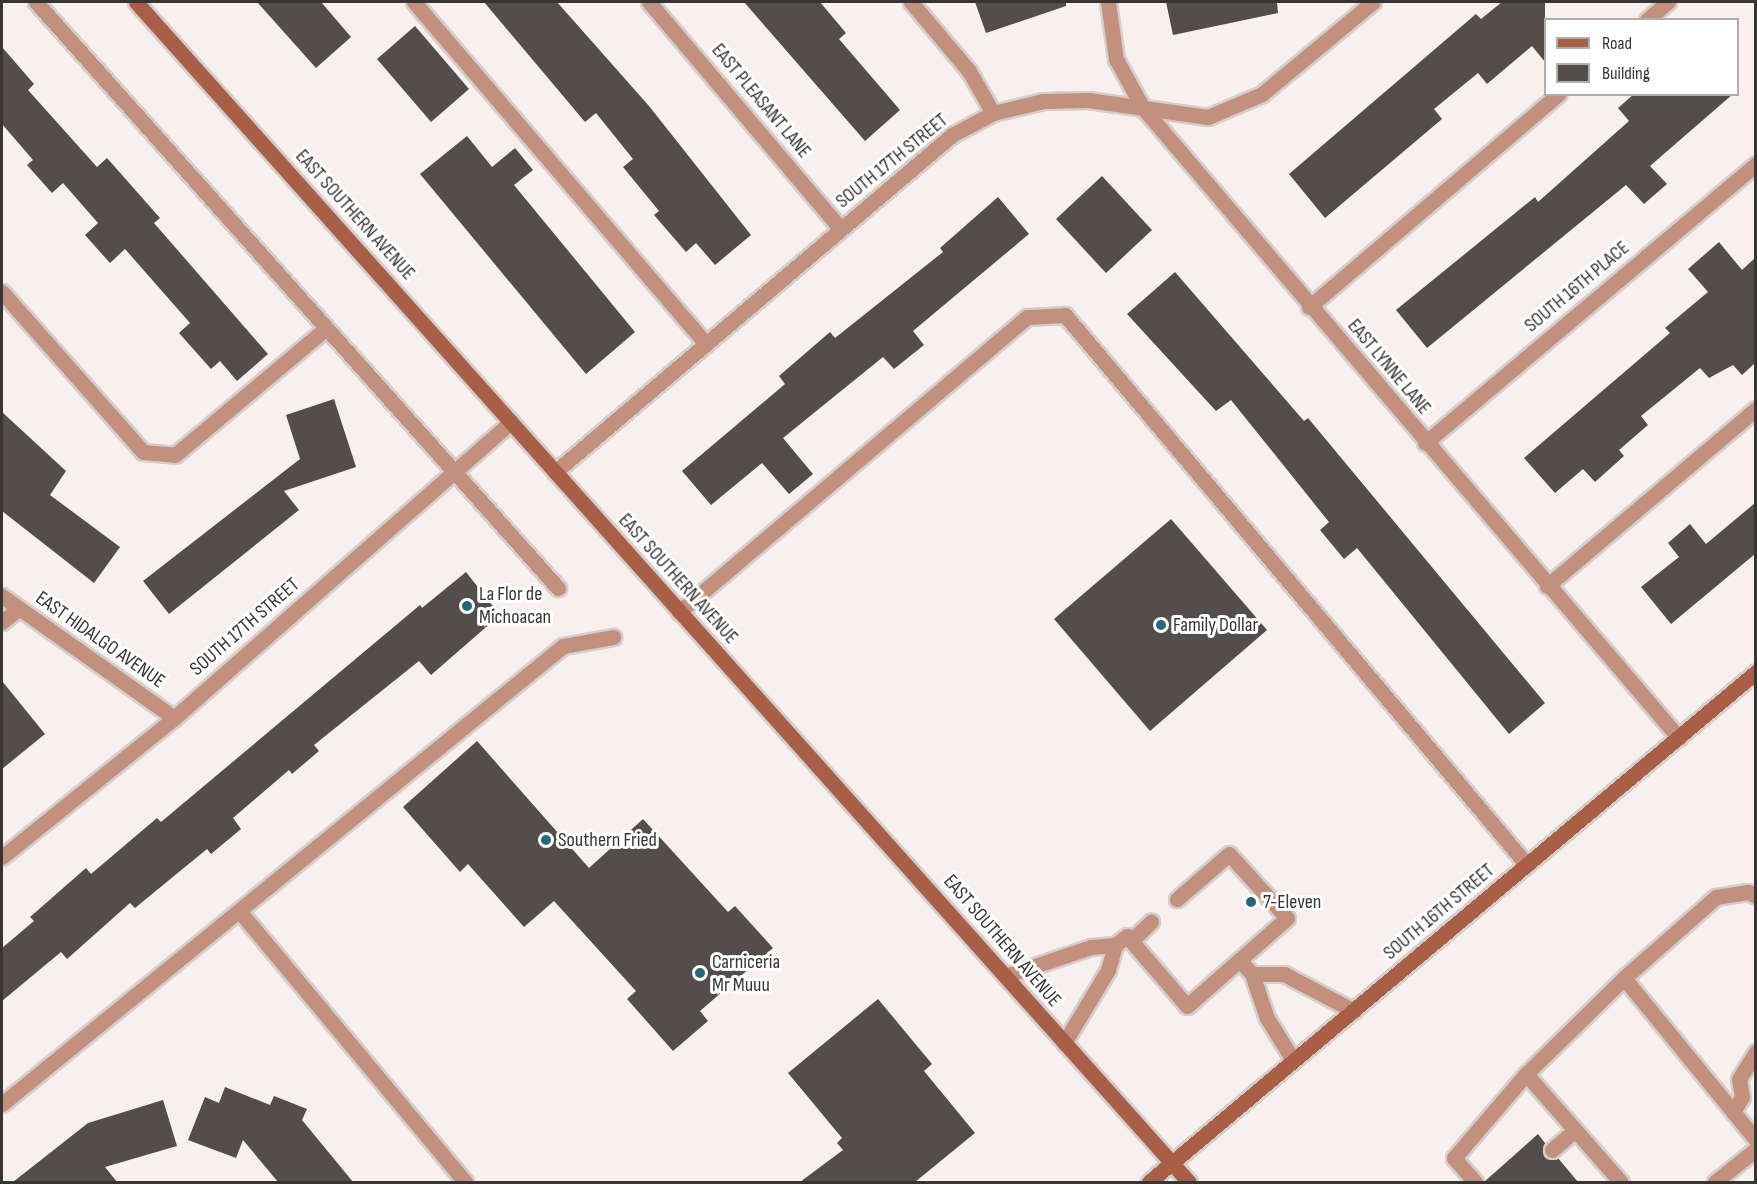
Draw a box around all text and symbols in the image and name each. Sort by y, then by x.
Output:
legend [1544,18,1739,96]
text: Road [1602,33,1632,54]
street label: EAST PLEASANT LANE [706,39,816,163]
text: Building [1602,63,1650,84]
street label: SOUTH 17TH STREET [831,109,953,213]
street label: EAST SOUTHERN AVENUE [290,145,420,285]
street label: SOUTH 16TH PLACE [1520,236,1634,338]
street label: EAST LYNNE LANE [1342,314,1436,420]
street label: EAST SOUTHERN AVENUE [613,509,743,649]
street label: SOUTH 17TH STREET [185,573,305,681]
place label: La Flor de Michoacan [479,582,551,629]
street label: EAST HIDALGO AVENUE [31,586,169,694]
marker: La Flor de Michoacan [460,599,474,613]
place label: Family Dollar [1173,613,1258,637]
marker: Family Dollar [1154,618,1168,632]
place label: Southern Fried [558,828,657,852]
marker: Southern Fried [539,833,553,847]
street label: SOUTH 16TH STREET [1379,859,1499,965]
street label: EAST SOUTHERN AVENUE [938,870,1066,1012]
place label: 7-Eleven [1263,890,1321,914]
marker: 7-Eleven [1244,895,1258,909]
place label: Carniceria Mr Muuu [712,950,780,997]
marker: Carniceria Mr Muuu [693,966,707,980]

